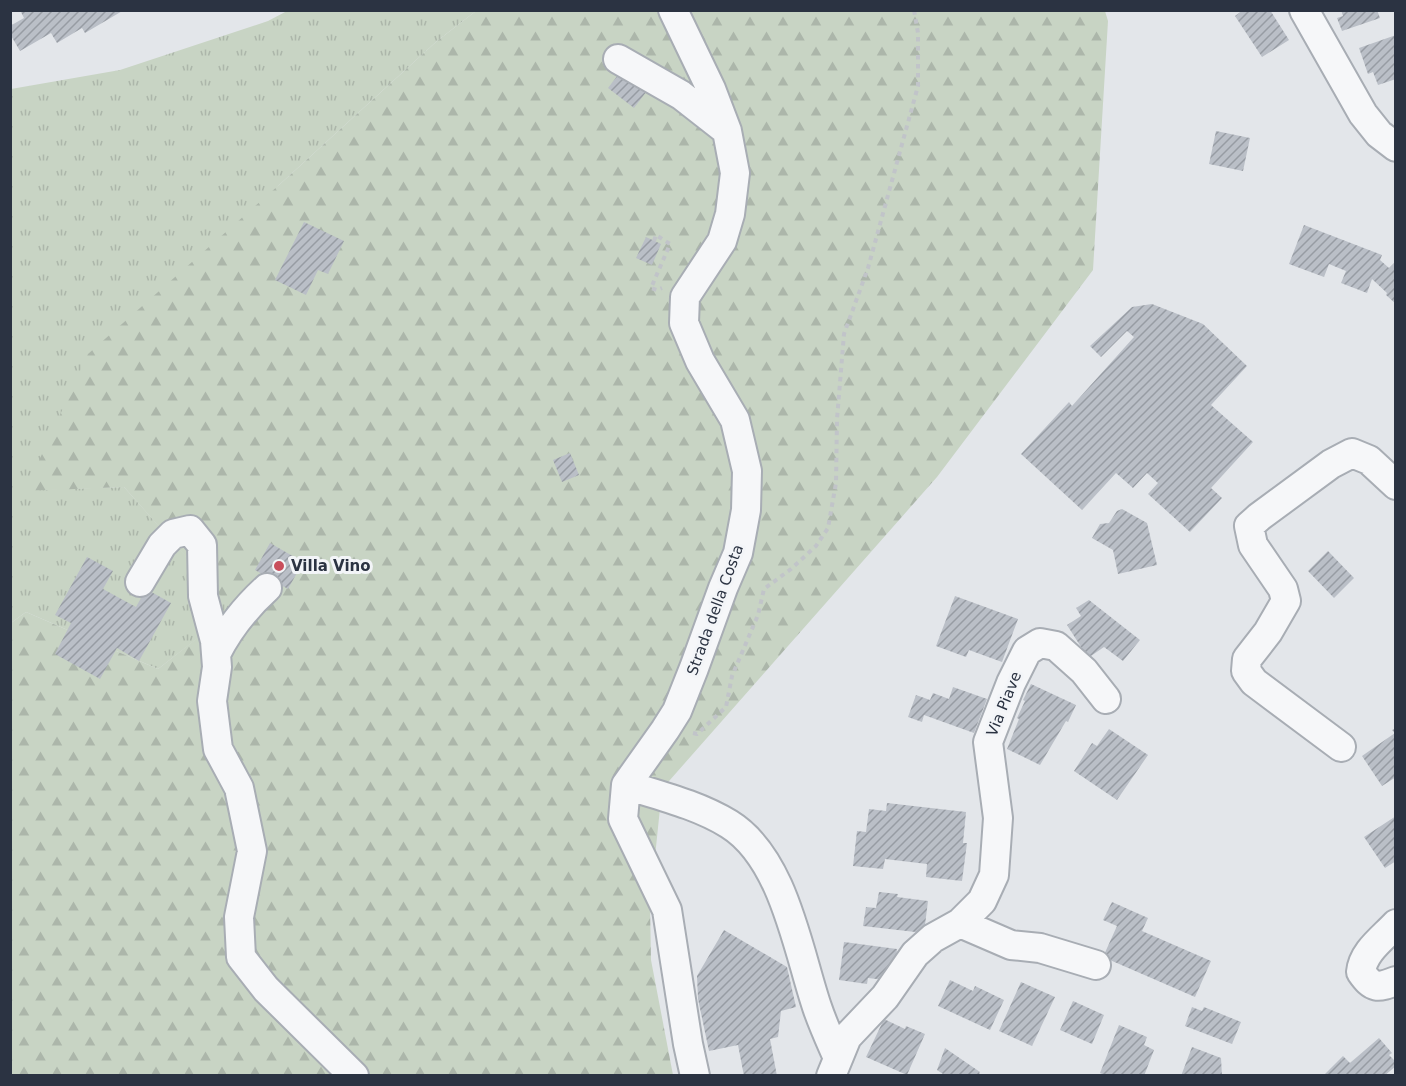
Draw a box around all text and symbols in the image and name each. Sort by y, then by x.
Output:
street label: Strada della Costa [683,542,747,678]
place label: Villa Vino [291,557,371,575]
marker: Villa Vino [272,559,286,573]
street label: Via Piave [983,669,1025,739]

